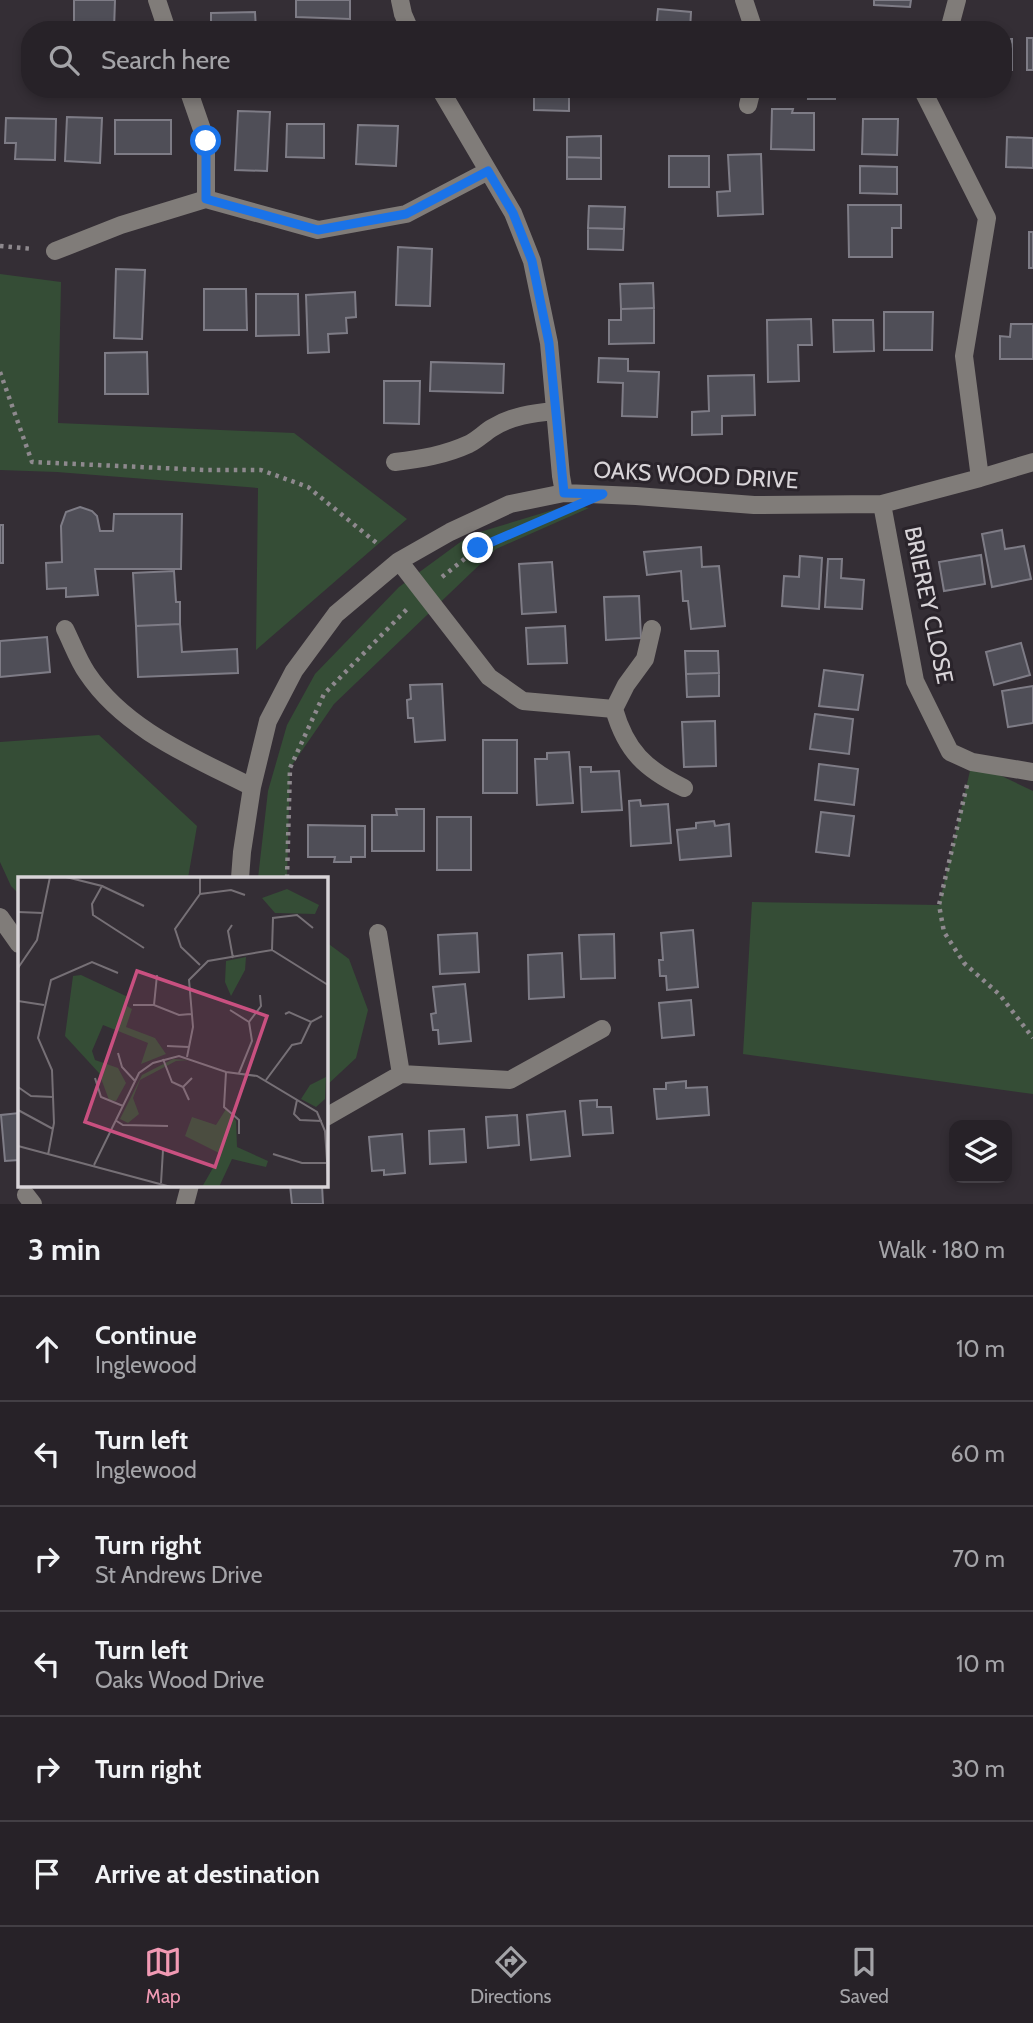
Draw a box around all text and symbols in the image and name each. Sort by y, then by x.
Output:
search box [21,21,1012,98]
icon: search [45,41,83,79]
text: Search here [101,44,230,76]
route start [190,125,221,156]
street label: OAKS WOOD DRIVE [593,456,799,494]
street label: BRIEREY CLOSE [899,524,959,686]
route end [462,532,493,563]
inset map [18,877,327,1186]
map controls [949,1120,1012,1183]
button: layers [949,1120,1012,1183]
text: 3 min [28,1231,101,1268]
text: Walk · 180 m [879,1236,1005,1264]
text: Continue [95,1319,197,1351]
icon: ahead [28,1330,66,1368]
text: 10 m [956,1335,1005,1363]
text: Inglewood [95,1351,197,1379]
text: Turn left [95,1424,188,1456]
icon: left [28,1435,66,1473]
text: 60 m [951,1440,1005,1468]
text: Inglewood [95,1456,197,1484]
text: Turn right [95,1529,201,1561]
icon: right [28,1540,66,1578]
text: 70 m [952,1545,1005,1573]
text: St Andrews Drive [95,1561,263,1589]
text: Turn left [95,1634,188,1666]
icon: left [28,1645,66,1683]
text: 10 m [956,1650,1005,1678]
text: Oaks Wood Drive [95,1666,264,1694]
icon: right [28,1750,66,1788]
text: Turn right [95,1753,201,1785]
text: 30 m [951,1755,1005,1783]
icon: arrive [28,1855,66,1893]
text: Arrive at destination [95,1858,320,1890]
tab: Map [144,1943,182,2008]
tab: Directions [470,1943,551,2008]
tab: Saved [840,1943,889,2008]

